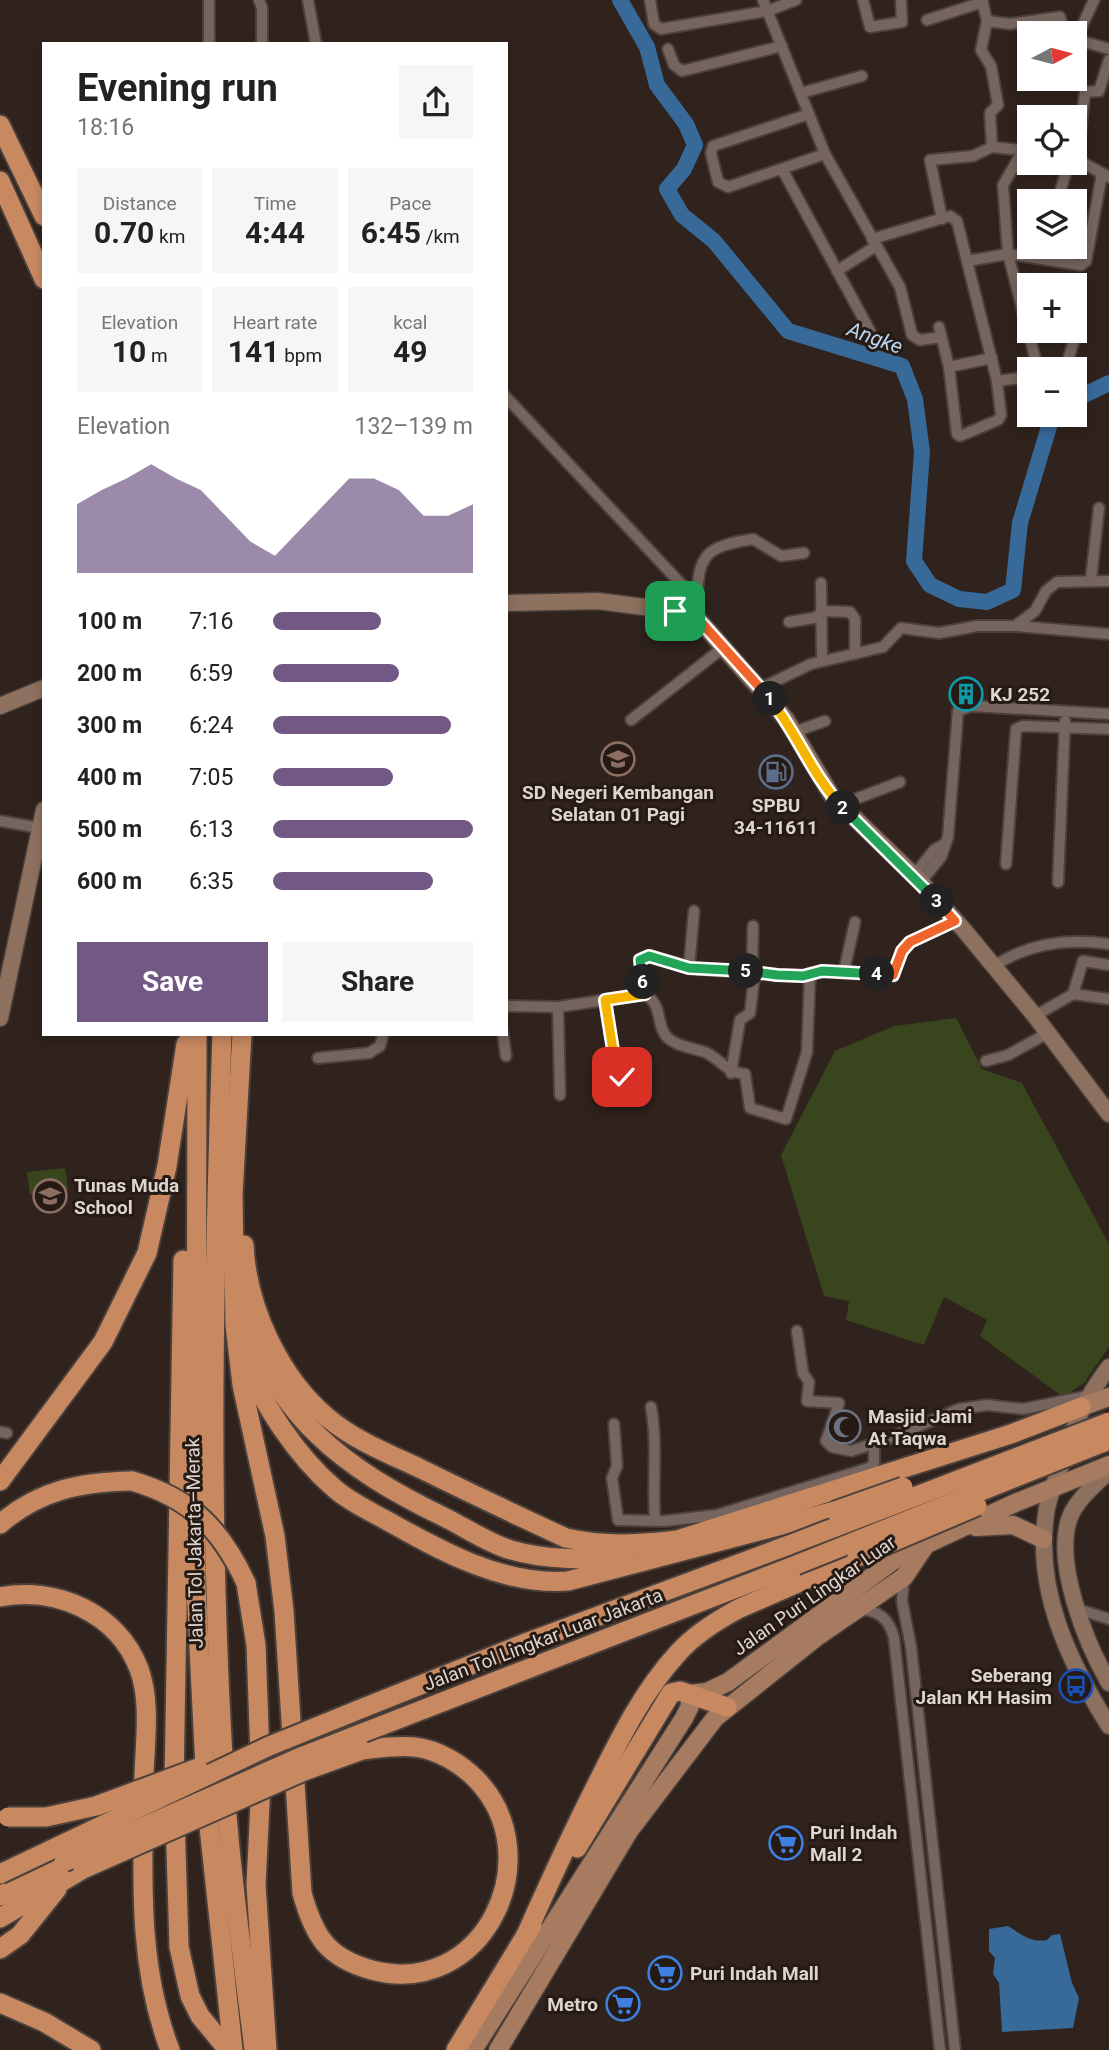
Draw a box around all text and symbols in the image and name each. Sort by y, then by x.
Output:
north arrow [1017,21,1087,91]
map controls [1017,21,1087,427]
button: share [399,65,473,139]
text: Evening run [77,66,278,110]
button: locate [1017,105,1087,175]
text: 18:16 [77,114,134,141]
button: layers [1017,189,1087,259]
text: Distance [103,192,177,215]
text: Time [254,192,296,215]
text: Pace [389,192,431,215]
text: 0.70 [94,215,154,250]
text: 4:44 [245,215,305,250]
text: 6:45 [361,215,421,250]
text: km [154,225,185,248]
text: /km [421,225,460,248]
button: + [1017,273,1087,343]
text: Elevation [101,311,178,334]
text: Heart rate [233,311,317,334]
text: kcal [393,311,428,334]
water label: Angke [843,317,906,359]
text: 10 [112,334,146,369]
text: 141 [228,334,279,369]
text: 49 [393,334,428,369]
text: m [146,344,168,367]
text: bpm [279,344,322,367]
button: − [1017,357,1087,427]
text: Elevation [77,413,170,440]
text: 132–139 m [354,413,473,440]
pin [645,581,705,641]
icon: arrive [656,592,694,630]
text: 100 m [77,608,142,635]
text: 7:16 [189,608,233,635]
text: 200 m [77,660,142,687]
text: 6:59 [189,660,233,687]
building icon: KJ 252 [947,675,985,713]
pin: 1 [752,682,788,716]
place label: KJ 252 [990,683,1050,706]
text: 1 [764,687,775,710]
text: 300 m [77,712,142,739]
text: 6:24 [189,712,233,739]
school or university icon: SD Negeri Kembangan Selatan 01 Pagi [599,740,637,778]
fuel station icon: SPBU 34-11611 [757,753,795,791]
text: 400 m [77,764,142,791]
text: 7:05 [189,764,233,791]
place label: SD Negeri Kembangan Selatan 01 Pagi [522,781,714,826]
pin: 2 [826,790,860,826]
place label: SPBU 34-11611 [734,794,818,839]
text: 2 [837,796,848,819]
text: 500 m [77,816,142,843]
text: 6:13 [189,816,233,843]
text: 600 m [77,868,142,895]
text: 6:35 [189,868,233,895]
pin: 3 [920,884,954,918]
text: 3 [931,889,942,912]
button: Save [77,942,268,1022]
button: Share [282,942,473,1022]
pin: 5 [728,954,764,988]
pin: 4 [860,956,894,992]
text: 5 [740,959,751,982]
text: 4 [871,962,882,985]
pin: 6 [626,964,660,1000]
text: 6 [637,970,648,993]
pin [592,1047,652,1107]
icon: check [603,1058,641,1096]
place label: Tunas Muda School [74,1174,179,1219]
school or university icon: Tunas Muda School [31,1177,69,1215]
place label: Masjid Jami At Taqwa [868,1405,972,1450]
mosque icon: Masjid Jami At Taqwa [825,1408,863,1446]
street label: Jalan Tol Jakarta–Merak [181,1437,208,1648]
street label: Jalan Puri Lingkar Luar [728,1530,901,1660]
street label: Jalan Tol Lingkar Luar Jakarta [420,1583,666,1696]
place label: Seberang Jalan KH Hasim [916,1664,1052,1709]
bus stop icon: Seberang Jalan KH Hasim [1057,1667,1095,1705]
place label: Puri Indah Mall 2 [810,1821,897,1866]
supermarket icon: Puri Indah Mall 2 [767,1824,805,1862]
supermarket icon: Puri Indah Mall [646,1954,684,1992]
place label: Puri Indah Mall [690,1962,819,1985]
supermarket icon: Metro [604,1985,642,2023]
place label: Metro [547,1993,598,2016]

